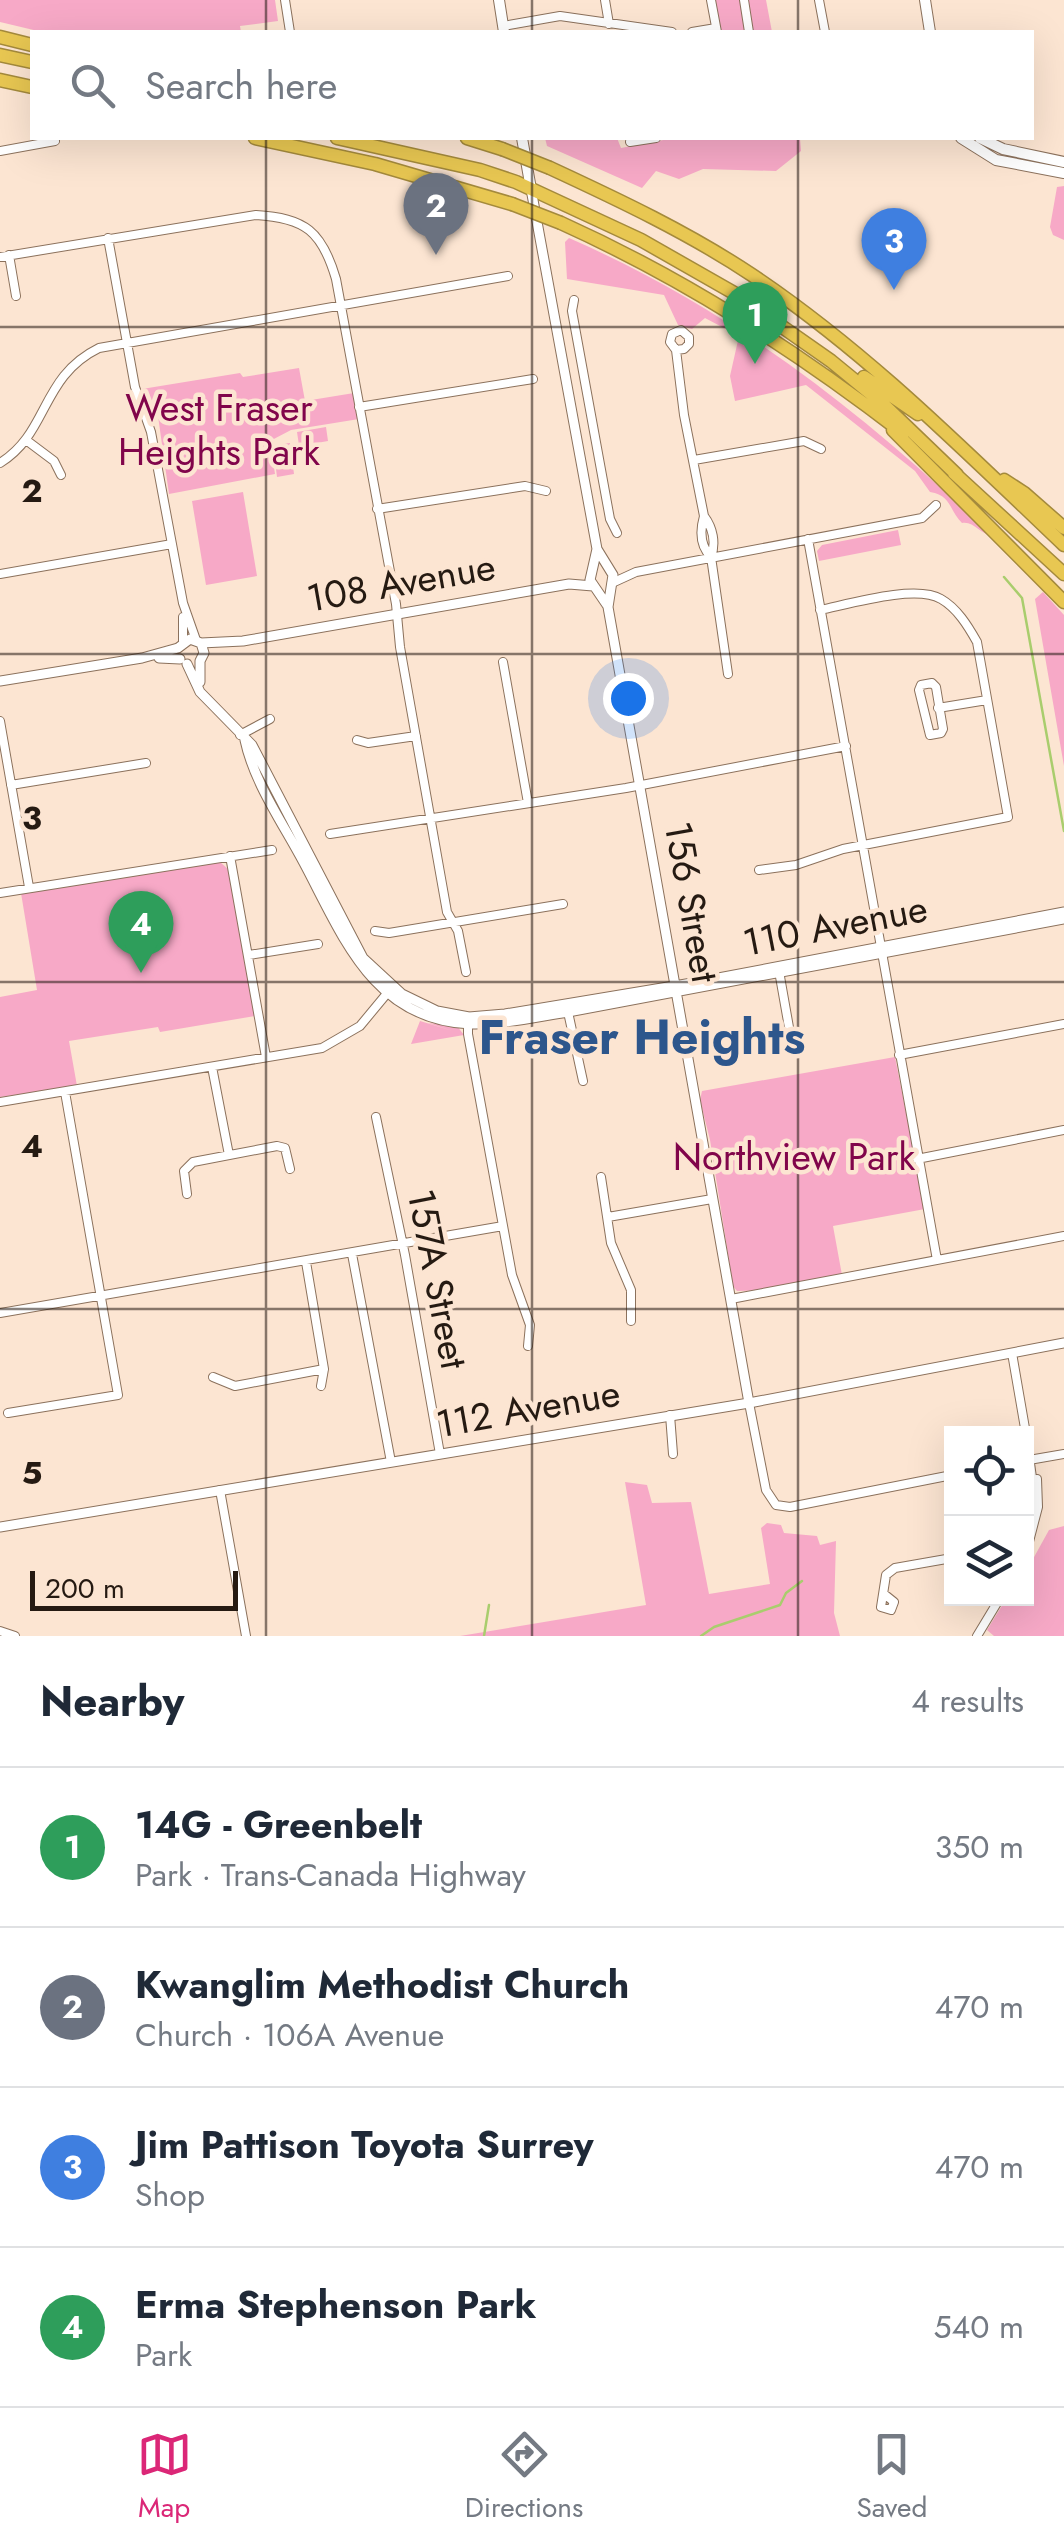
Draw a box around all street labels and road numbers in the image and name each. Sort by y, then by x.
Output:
street label: 108 Avenue [302,538,500,626]
street label: 156 Street [651,817,733,987]
street label: 110 Avenue [738,880,932,970]
street label: 157A Street [394,1185,482,1373]
street label: 112 Avenue [432,1365,624,1451]

